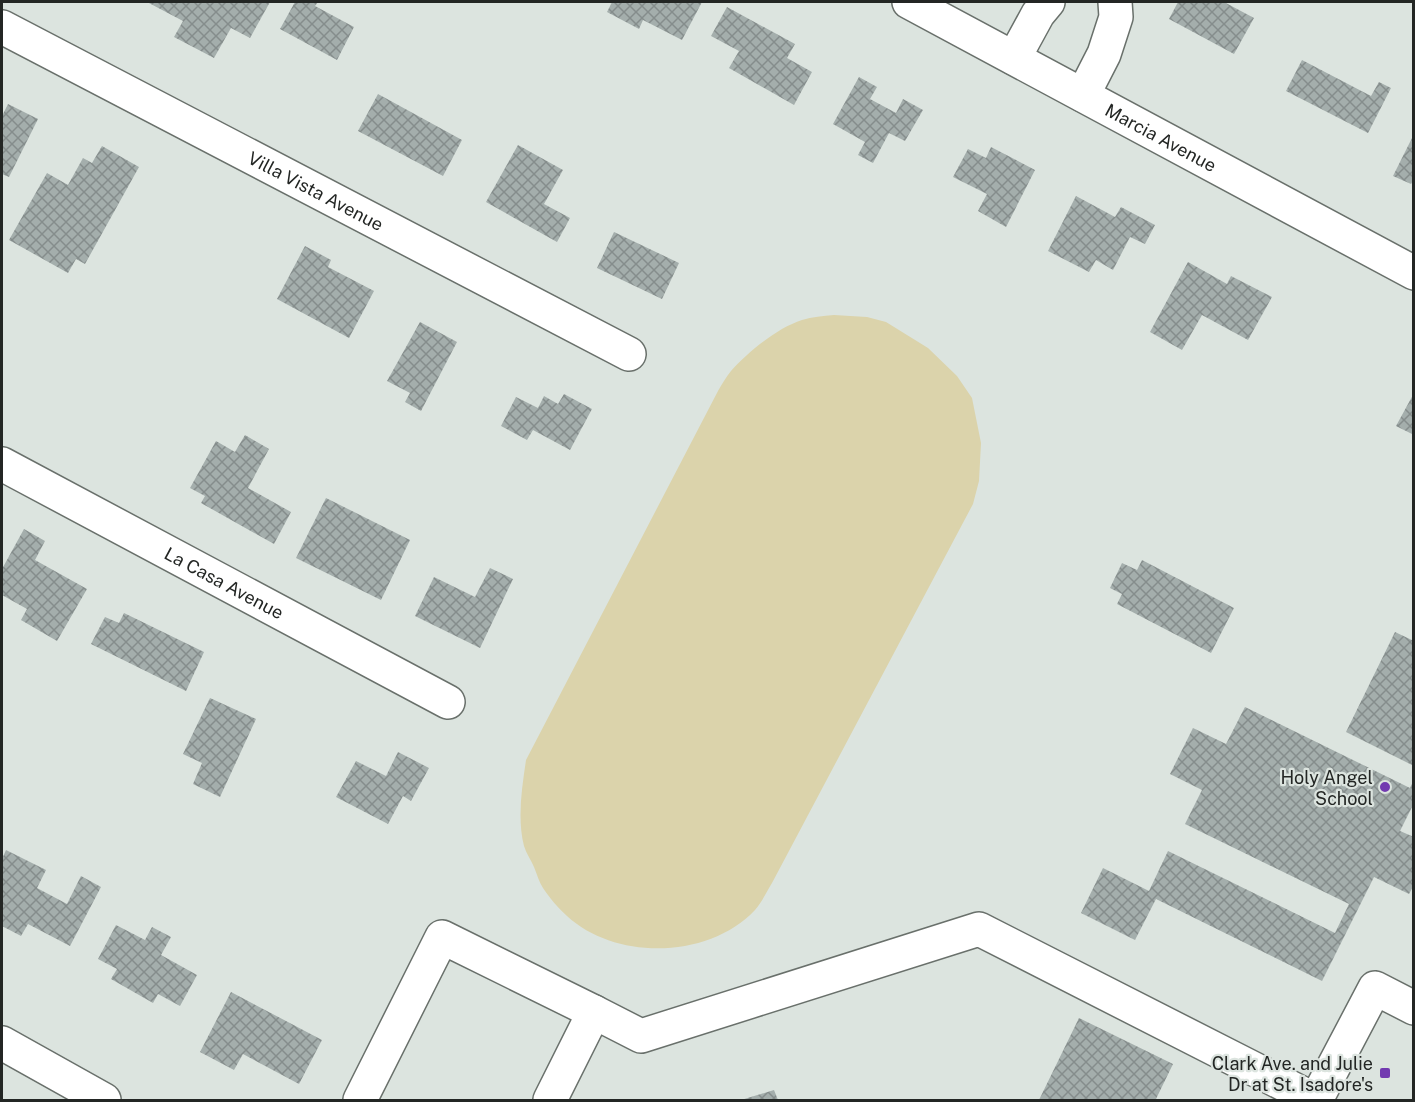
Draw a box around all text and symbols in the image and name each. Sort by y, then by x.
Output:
street label: Marcia Avenue [1102,99,1220,176]
street label: Villa Vista Avenue [245,147,387,235]
street label: La Casa Avenue [161,542,287,623]
place label: Holy Angel School [1280,767,1373,809]
marker: Holy Angel School [1378,780,1392,794]
place label: Clark Ave. and Julie Dr at St. Isadore's [1212,1053,1373,1095]
marker: Clark Ave. and Julie Dr at St. Isadore's [1378,1066,1392,1080]

